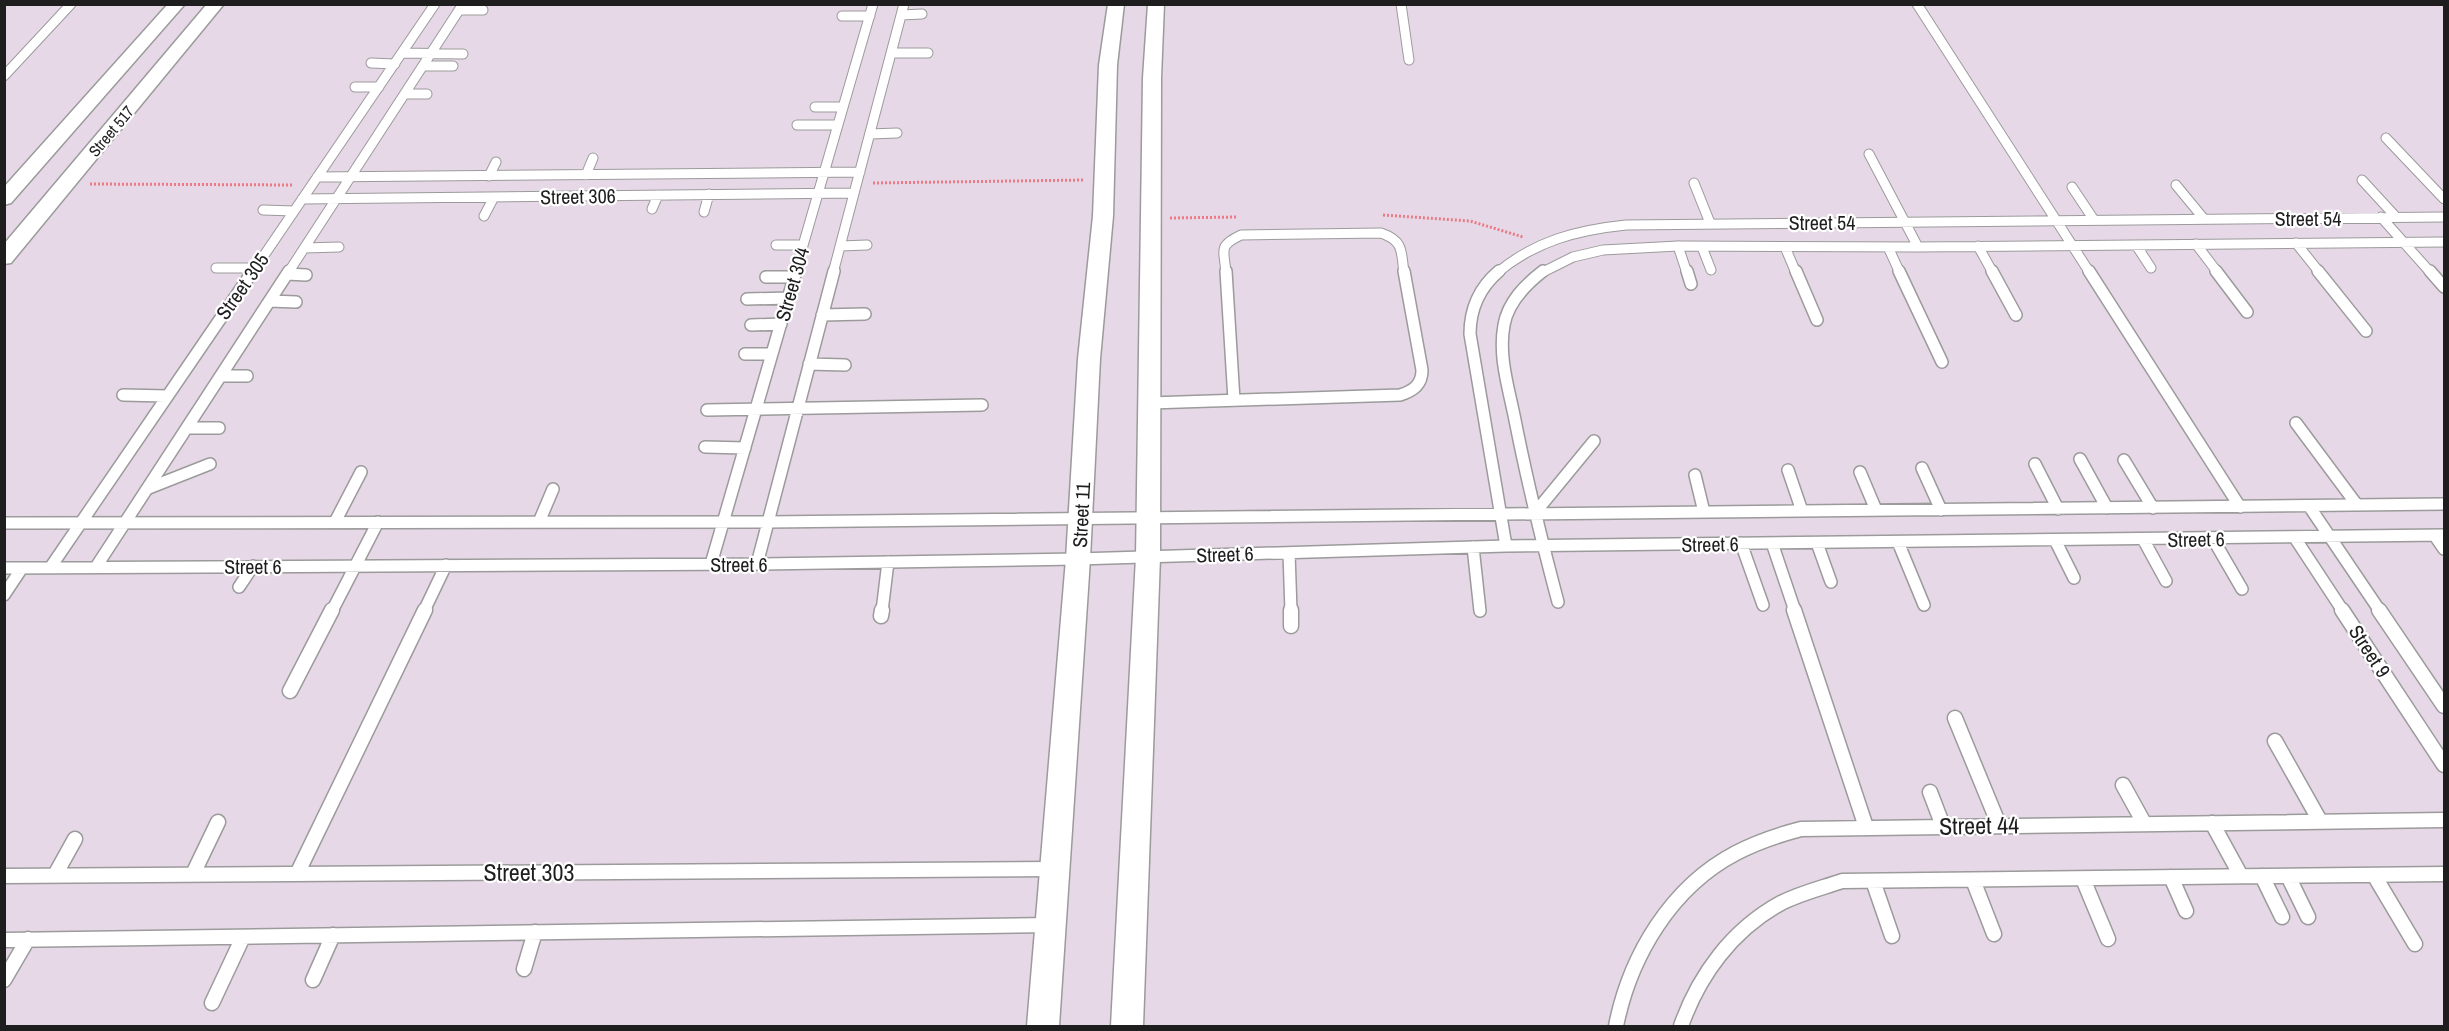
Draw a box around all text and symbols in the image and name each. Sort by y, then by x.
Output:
street label: Street 517 [83,101,139,161]
street label: Street 306 [540,182,616,210]
street label: Street 54 [2275,205,2341,232]
street label: Street 54 [1789,209,1855,236]
street label: Street 304 [769,244,815,324]
street label: Street 305 [209,247,275,325]
street label: Street 11 [1066,482,1096,548]
street label: Street 6 [2167,525,2225,553]
street label: Street 6 [1681,530,1739,558]
street label: Street 6 [1196,540,1254,568]
street label: Street 6 [710,551,768,578]
street label: Street 6 [224,553,282,580]
street label: Street 9 [2343,620,2397,682]
street label: Street 44 [1939,808,2019,842]
street label: Street 303 [484,856,574,888]

